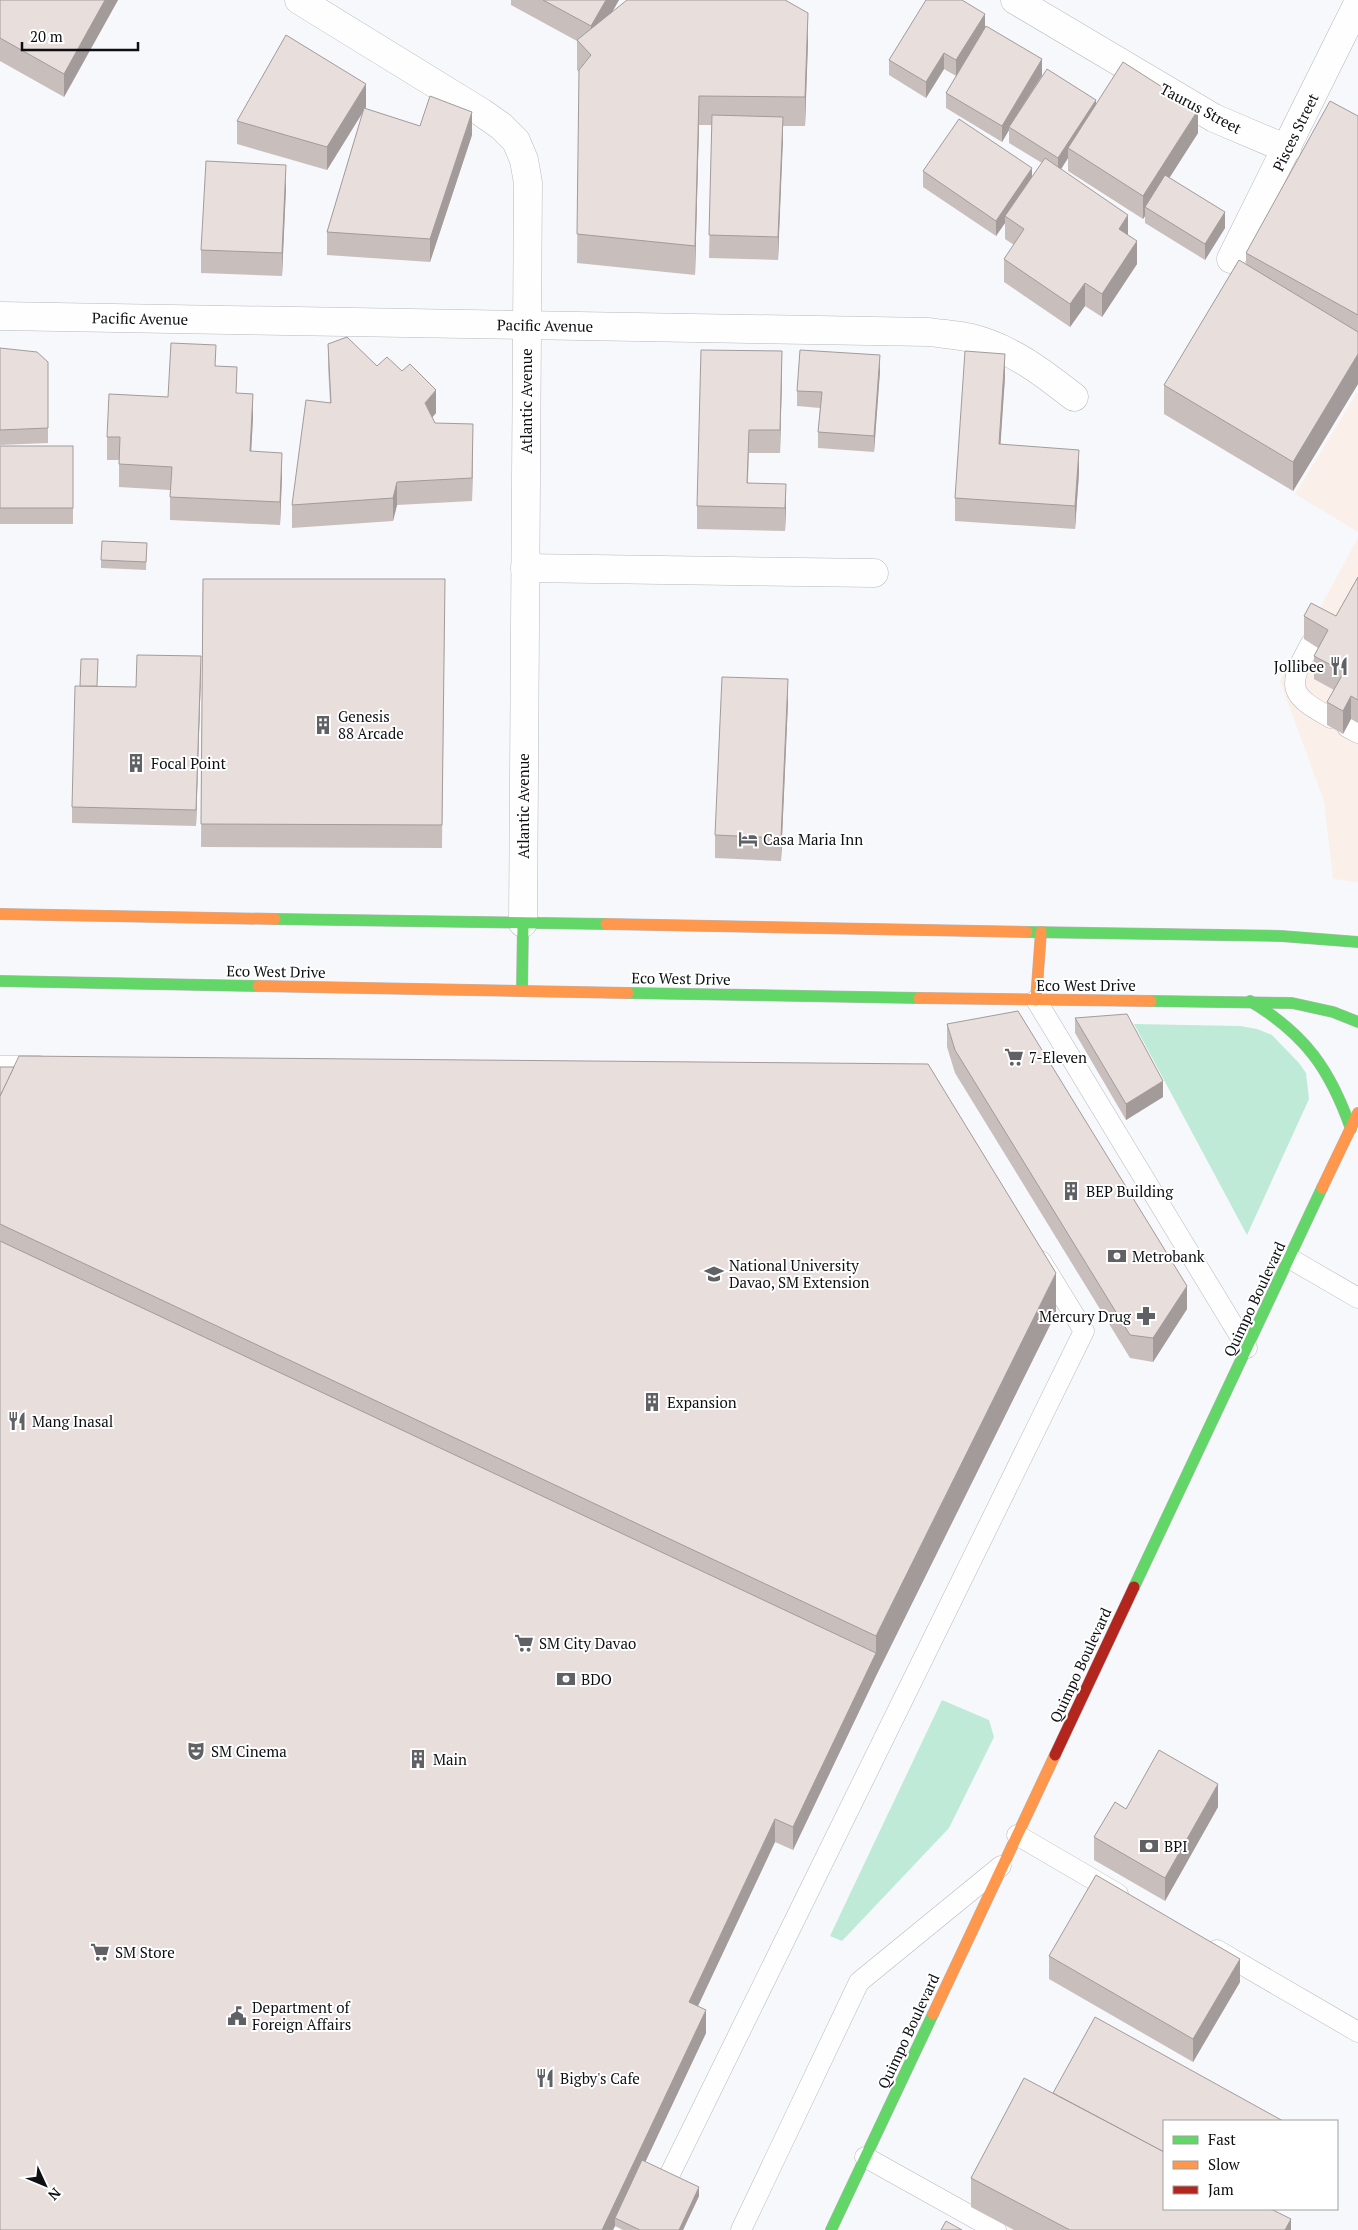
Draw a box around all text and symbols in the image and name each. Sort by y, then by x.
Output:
scale bar [22,20,139,52]
text: 20 m [30,26,63,46]
street label: Taurus Street [1157,78,1246,138]
street label: Pisces Street [1268,89,1323,174]
street label: Pacific Avenue [92,307,188,329]
street label: Pacific Avenue [497,314,593,336]
street label: Atlantic Avenue [516,348,536,454]
restaurant icon: Jollibee [1328,655,1350,677]
place label: Jollibee [1274,656,1324,676]
place label: Genesis 88 Arcade [338,706,404,743]
building icon: Genesis 88 Arcade [312,714,334,736]
building icon: Focal Point [125,752,147,774]
place label: Focal Point [151,753,226,773]
street label: Atlantic Avenue [513,753,533,859]
hotel icon: Casa Maria Inn [737,828,759,850]
place label: Casa Maria Inn [763,829,863,849]
street label: Eco West Drive [226,960,326,982]
street label: Eco West Drive [631,967,731,989]
street label: Eco West Drive [1036,975,1136,995]
supermarket icon: 7-Eleven [1003,1046,1025,1068]
place label: 7-Eleven [1029,1047,1087,1067]
building icon: BEP Building [1060,1180,1082,1202]
place label: BEP Building [1086,1181,1174,1201]
street label: Quimpo Boulevard [1219,1238,1289,1360]
bank icon: Metrobank [1106,1245,1128,1267]
place label: Metrobank [1132,1246,1205,1266]
place label: National University Davao, SM Extension [729,1255,869,1292]
school or university icon: National University Davao, SM Extension [703,1263,725,1285]
pharmacy icon: Mercury Drug [1135,1305,1157,1327]
place label: Mercury Drug [1039,1306,1132,1326]
building icon: Expansion [641,1391,663,1413]
place label: Expansion [667,1392,737,1412]
restaurant icon: Mang Inasal [6,1410,28,1432]
place label: Mang Inasal [32,1411,113,1431]
street label: Quimpo Boulevard [1045,1604,1115,1726]
supermarket icon: SM City Davao [513,1632,535,1654]
place label: SM City Davao [539,1633,636,1653]
bank icon: BDO [555,1668,577,1690]
place label: BDO [581,1669,612,1689]
theatre icon: SM Cinema [185,1740,207,1762]
place label: SM Cinema [211,1741,287,1761]
building icon: Main [407,1748,429,1770]
place label: Main [433,1749,467,1769]
bank icon: BPI [1138,1835,1160,1857]
place label: BPI [1164,1836,1187,1856]
supermarket icon: SM Store [89,1941,111,1963]
place label: SM Store [115,1942,175,1962]
street label: Quimpo Boulevard [873,1970,943,2092]
place label: Department of Foreign Affairs [252,1997,351,2034]
public building icon: Department of Foreign Affairs [226,2005,248,2027]
restaurant icon: Bigby's Cafe [534,2067,556,2089]
place label: Bigby's Cafe [560,2068,640,2088]
legend [1163,2120,1338,2210]
text: Fast [1208,2129,1236,2149]
text: Slow [1208,2154,1241,2174]
north arrow [20,2160,70,2210]
text: Jam [1208,2179,1234,2199]
text: N [44,2184,65,2205]

